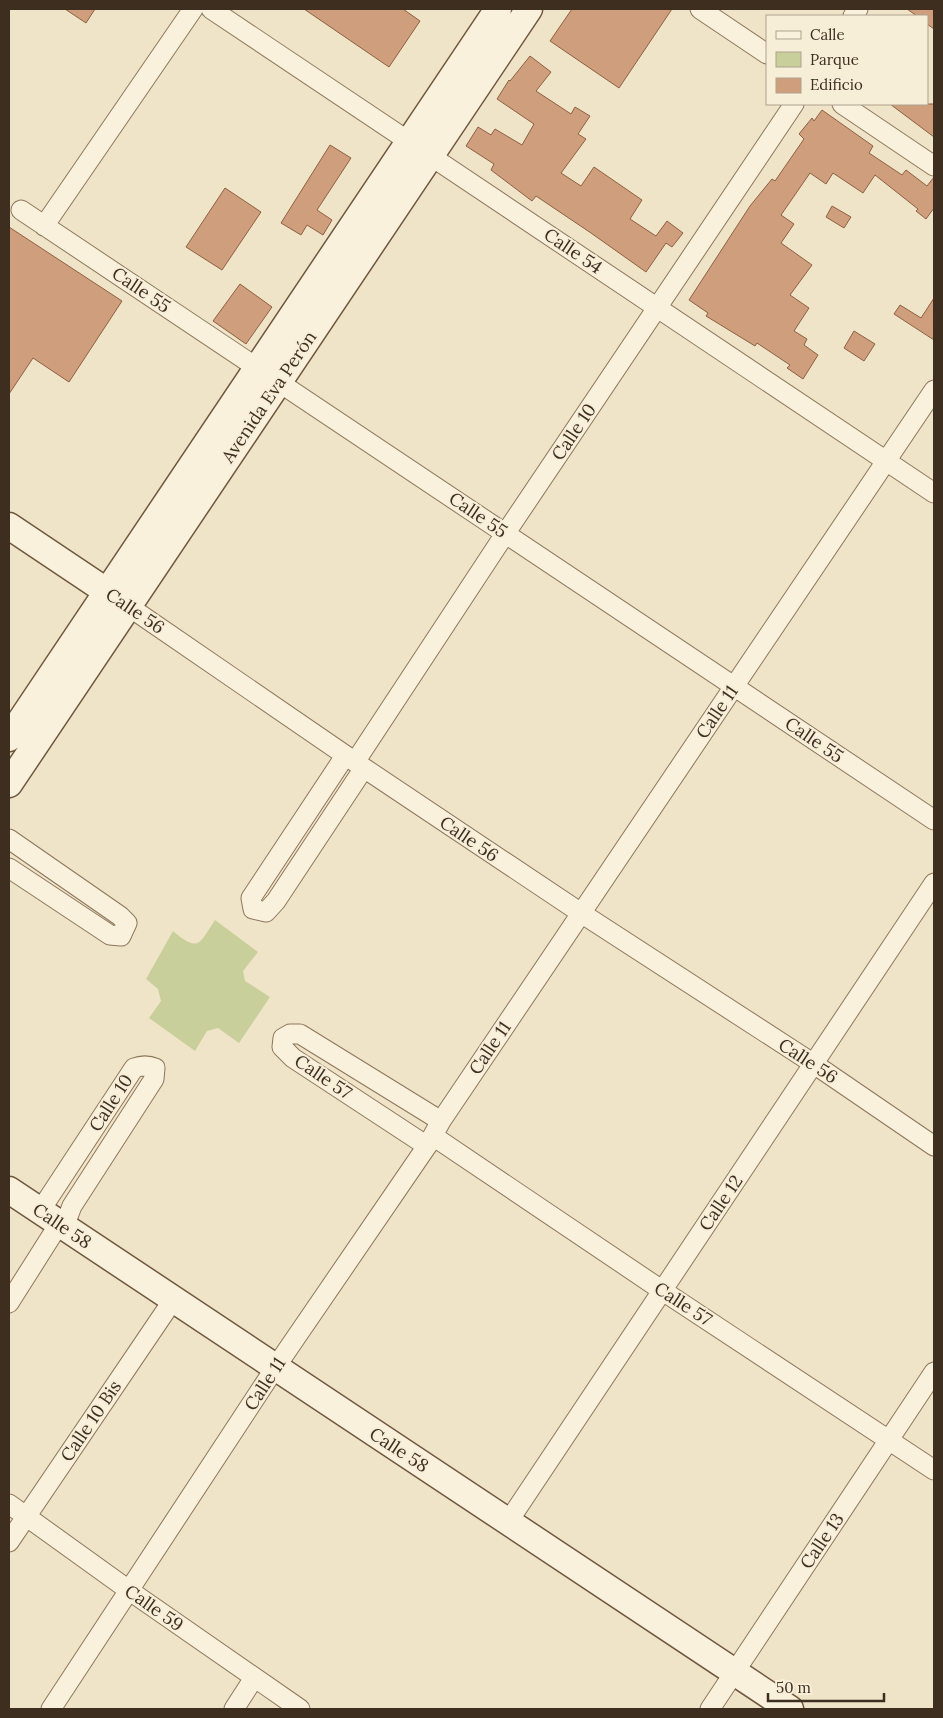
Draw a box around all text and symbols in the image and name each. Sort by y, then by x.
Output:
legend [766,15,928,105]
text: Calle [810,25,845,44]
text: Parque [810,50,859,69]
text: Edificio [810,75,863,94]
street label: Calle 54 [540,223,607,279]
street label: Calle 55 [108,262,175,318]
street label: Avenida Eva Perón [215,326,321,468]
street label: Calle 10 [546,399,601,465]
street label: Calle 55 [445,487,512,543]
street label: Calle 56 [101,582,169,639]
street label: Calle 11 [690,681,743,743]
street label: Calle 55 [781,712,848,768]
street label: Calle 56 [435,810,503,867]
street label: Calle 11 [463,1017,516,1079]
street label: Calle 56 [774,1033,842,1088]
street label: Calle 57 [290,1049,356,1104]
street label: Calle 10 [84,1070,138,1136]
street label: Calle 12 [694,1170,748,1235]
street label: Calle 58 [28,1198,96,1254]
street label: Calle 57 [650,1276,716,1331]
street label: Calle 11 [239,1353,290,1415]
street label: Calle 10 Bis [55,1376,126,1466]
street label: Calle 58 [365,1422,433,1477]
street label: Calle 13 [795,1508,849,1573]
street label: Calle 59 [121,1579,188,1636]
scale bar [768,1670,884,1702]
text: 50 m [776,1678,811,1697]

